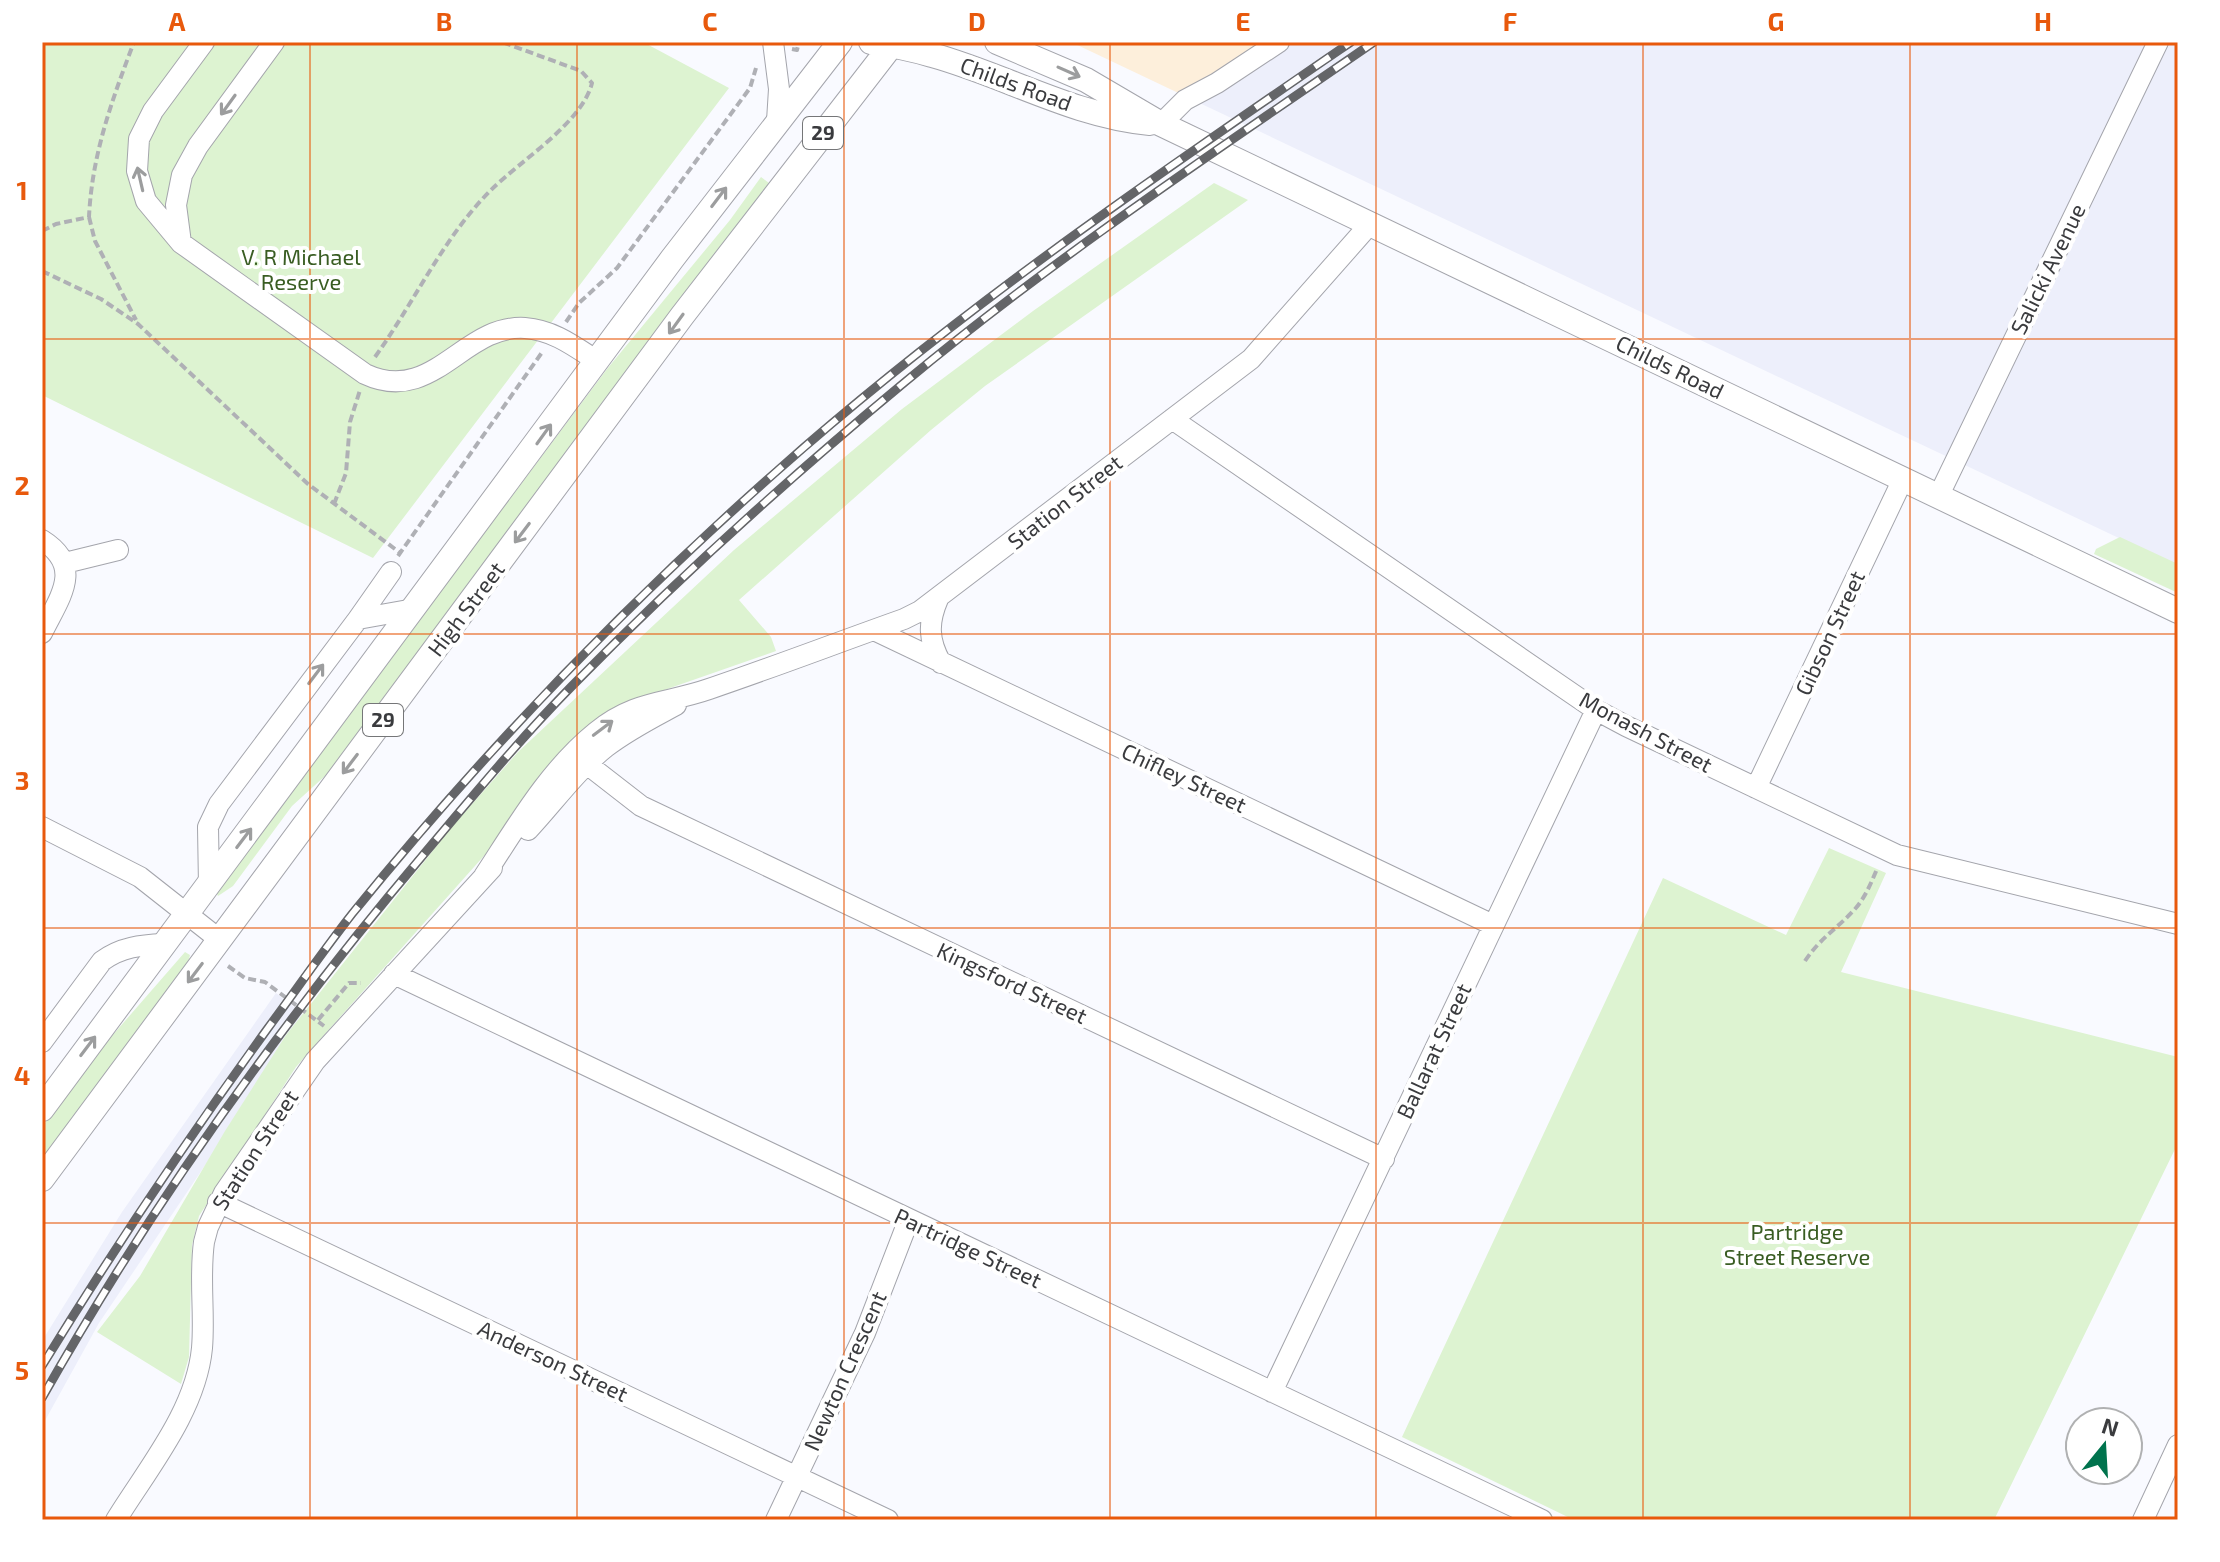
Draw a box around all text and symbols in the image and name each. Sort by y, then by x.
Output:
text: A [169,5,186,36]
text: B [436,5,452,36]
text: C [702,5,718,36]
text: D [968,5,986,36]
text: E [1235,5,1251,36]
text: F [1503,5,1517,36]
text: G [1768,5,1784,36]
text: H [2034,5,2052,36]
street label: Childs Road [957,51,1076,115]
one-way arrow [1057,65,1081,80]
one-way arrow [220,94,237,115]
road number: 29 [803,117,843,149]
one-way arrow [132,166,147,192]
text: 1 [16,174,28,205]
one-way arrow [711,187,728,208]
street label: Salicki Avenue [2004,199,2090,338]
park label: V. R Michael Reserve [241,243,361,294]
one-way arrow [668,312,684,334]
street label: Childs Road [1612,329,1729,403]
one-way arrow [535,424,552,445]
street label: Station Street [1002,449,1127,554]
text: 2 [14,469,30,500]
one-way arrow [514,522,531,543]
street label: High Street [421,556,509,661]
street label: Gibson Street [1789,566,1869,699]
one-way arrow [308,664,324,686]
street label: Monash Street [1576,685,1717,777]
road number: 29 [363,704,403,736]
one-way arrow [591,720,613,737]
street label: Chifley Street [1118,737,1251,817]
one-way arrow [342,753,359,774]
text: 3 [15,764,29,795]
one-way arrow [236,827,253,849]
street label: Kingsford Street [933,936,1092,1028]
one-way arrow [187,962,204,983]
street label: Ballarat Street [1390,979,1476,1122]
one-way arrow [80,1036,97,1057]
text: 4 [14,1059,30,1090]
street label: Station Street [206,1085,303,1214]
street label: Partridge Street [891,1202,1046,1292]
park label: Partridge Street Reserve [1724,1218,1870,1269]
street label: Newton Crescent [797,1287,891,1454]
street label: Anderson Street [474,1314,632,1406]
text: 5 [15,1354,29,1385]
north arrow [2064,1406,2144,1486]
text: N [2099,1411,2122,1441]

